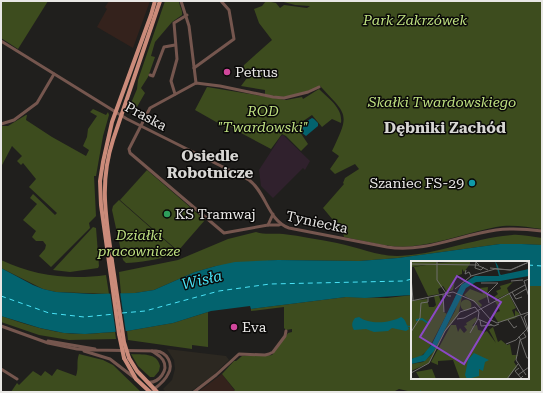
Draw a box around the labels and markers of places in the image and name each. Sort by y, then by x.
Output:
place label: Petrus [235,64,278,80]
marker: Petrus [222,67,232,77]
place label: Szaniec FS-29 [370,175,464,191]
marker: Szaniec FS-29 [467,178,477,188]
place label: KS Tramwaj [175,206,256,222]
marker: KS Tramwaj [162,209,172,219]
place label: Eva [242,319,267,335]
marker: Eva [229,322,239,332]

